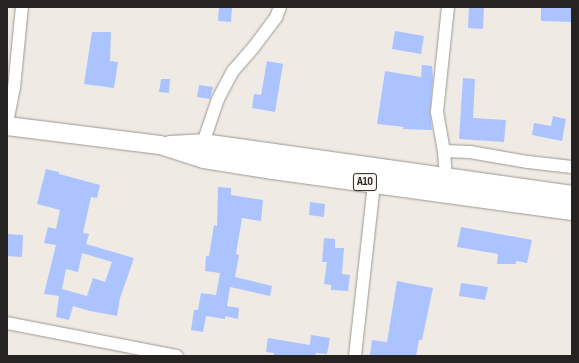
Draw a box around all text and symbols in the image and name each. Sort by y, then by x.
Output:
road number: A10 [352,172,378,192]

